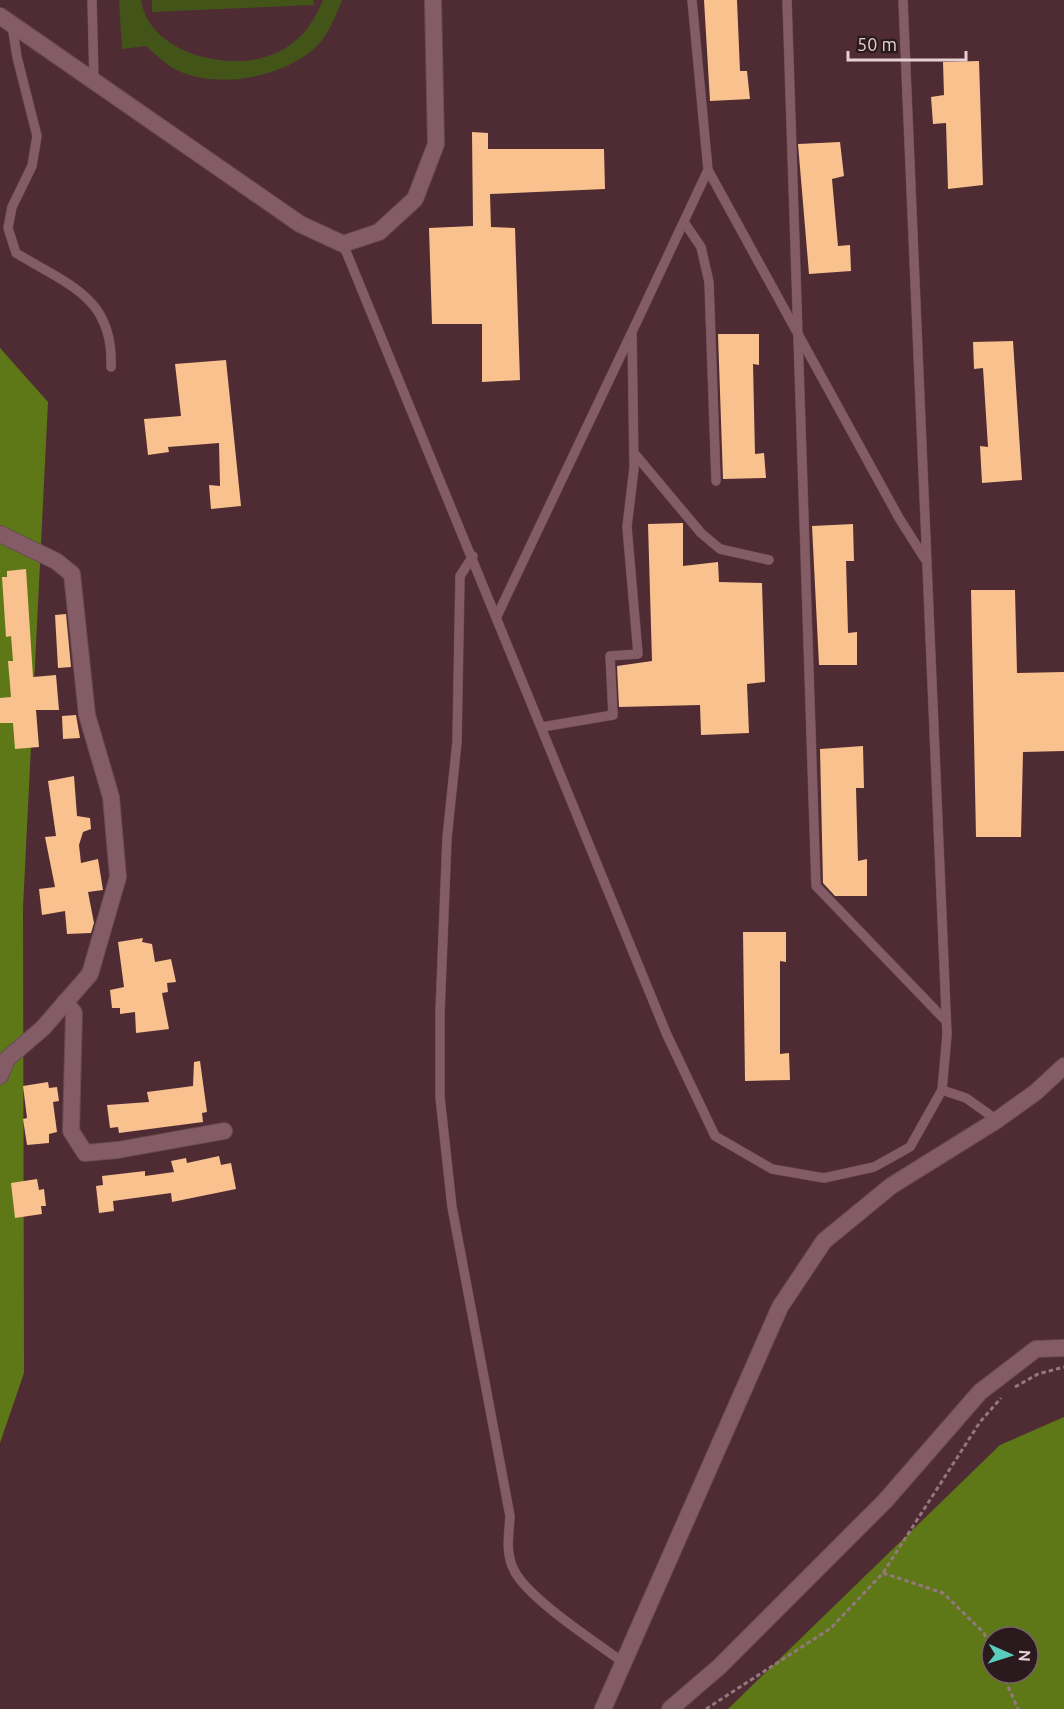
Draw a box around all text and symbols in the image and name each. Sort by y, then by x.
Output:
scale bar [848,24,966,62]
text: 50 m [857,34,897,54]
north arrow [980,1625,1040,1685]
text: N [1016,1649,1034,1662]

